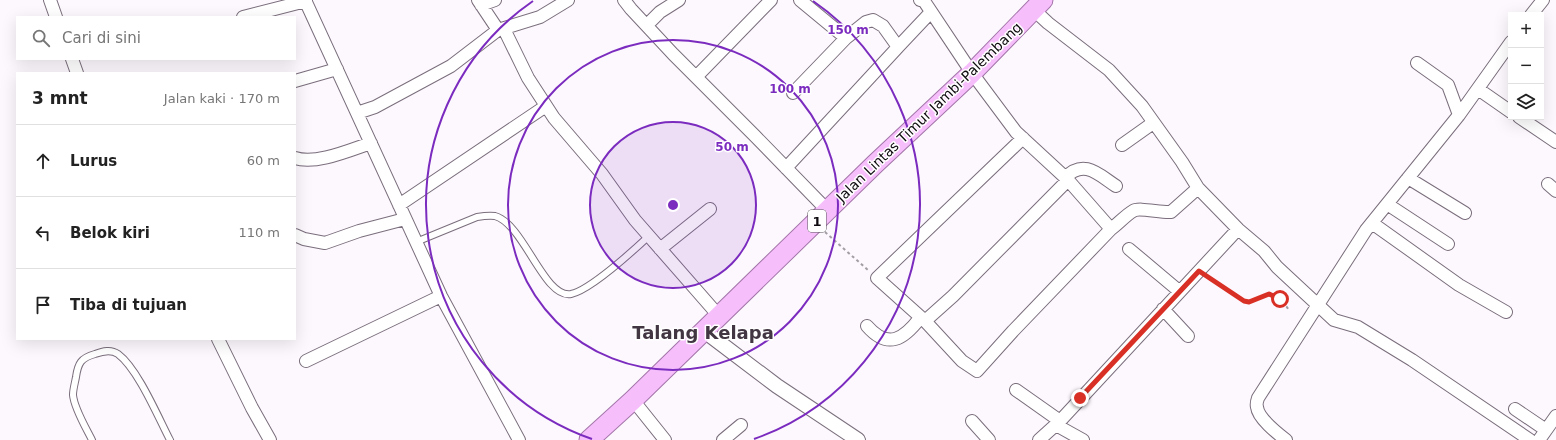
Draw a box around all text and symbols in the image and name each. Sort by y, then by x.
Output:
map controls [1508,12,1544,120]
button: + [1508,12,1544,48]
search box [16,16,296,60]
street label: Jalan Lintas Timur Jambi-Palembang [832,19,1025,206]
text: 150 m [827,23,869,37]
icon: search [30,27,52,49]
text: Cari di sini [62,29,141,47]
button: − [1508,48,1544,84]
text: 100 m [769,82,811,96]
button: layers [1508,84,1544,120]
text: 3 mnt [32,88,88,108]
text: Jalan kaki · 170 m [164,91,280,106]
text: 50 m [715,140,749,154]
icon: ahead [32,150,54,172]
text: Lurus [70,152,117,170]
text: 60 m [247,153,280,168]
centre of rings [666,198,680,212]
road number: 1 [808,210,826,232]
icon: left [32,222,54,244]
text: Belok kiri [70,224,150,242]
text: 110 m [238,225,280,240]
route start [1271,290,1289,308]
icon: arrive [32,294,54,316]
text: Tiba di tujuan [70,296,187,314]
district label: Talang Kelapa [632,322,774,343]
route end [1071,389,1089,407]

